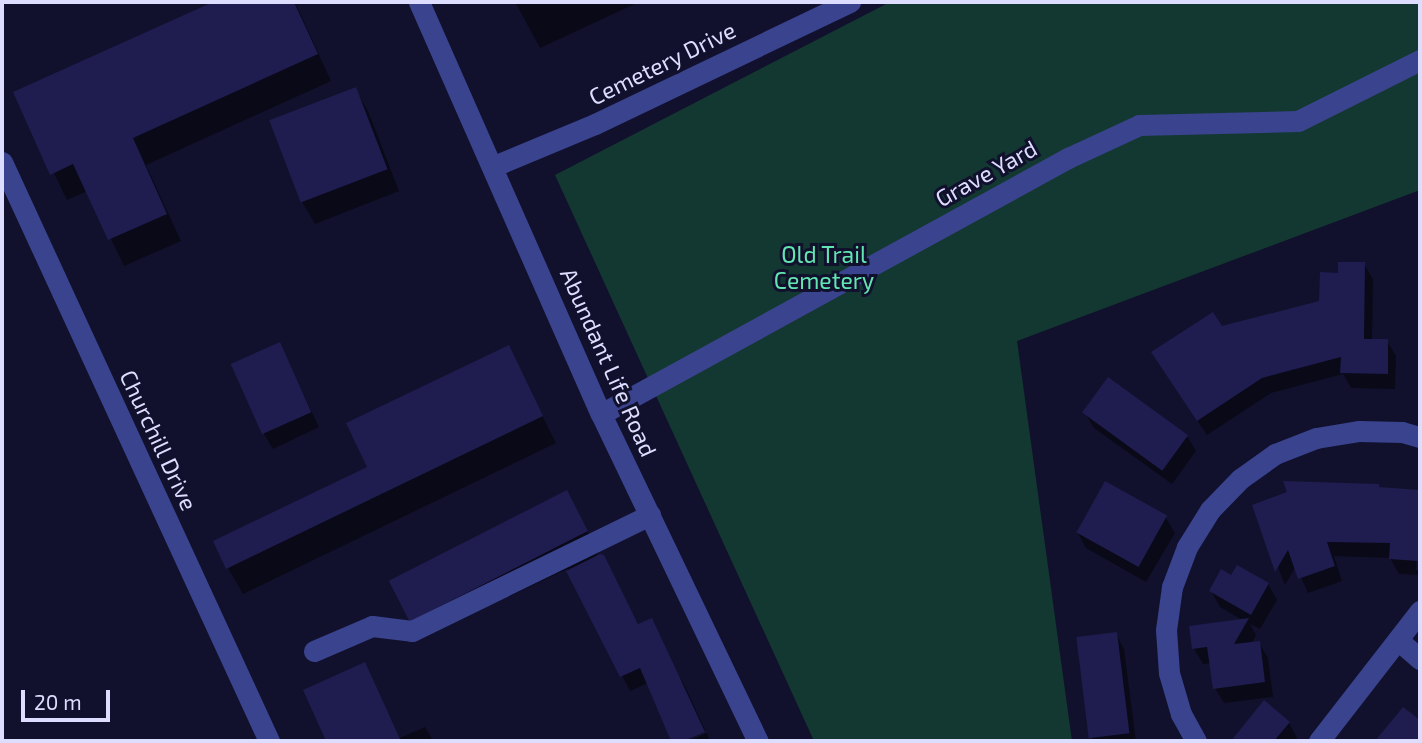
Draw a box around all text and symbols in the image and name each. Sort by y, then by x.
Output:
street label: Cemetery Drive [584,15,740,111]
street label: Grave Yard [930,134,1042,212]
park label: Old Trail Cemetery [774,240,874,294]
street label: Abundant Life Road [555,263,663,461]
street label: Churchill Drive [114,365,204,515]
scale bar [24,676,114,720]
text: 20 m [34,689,82,714]

